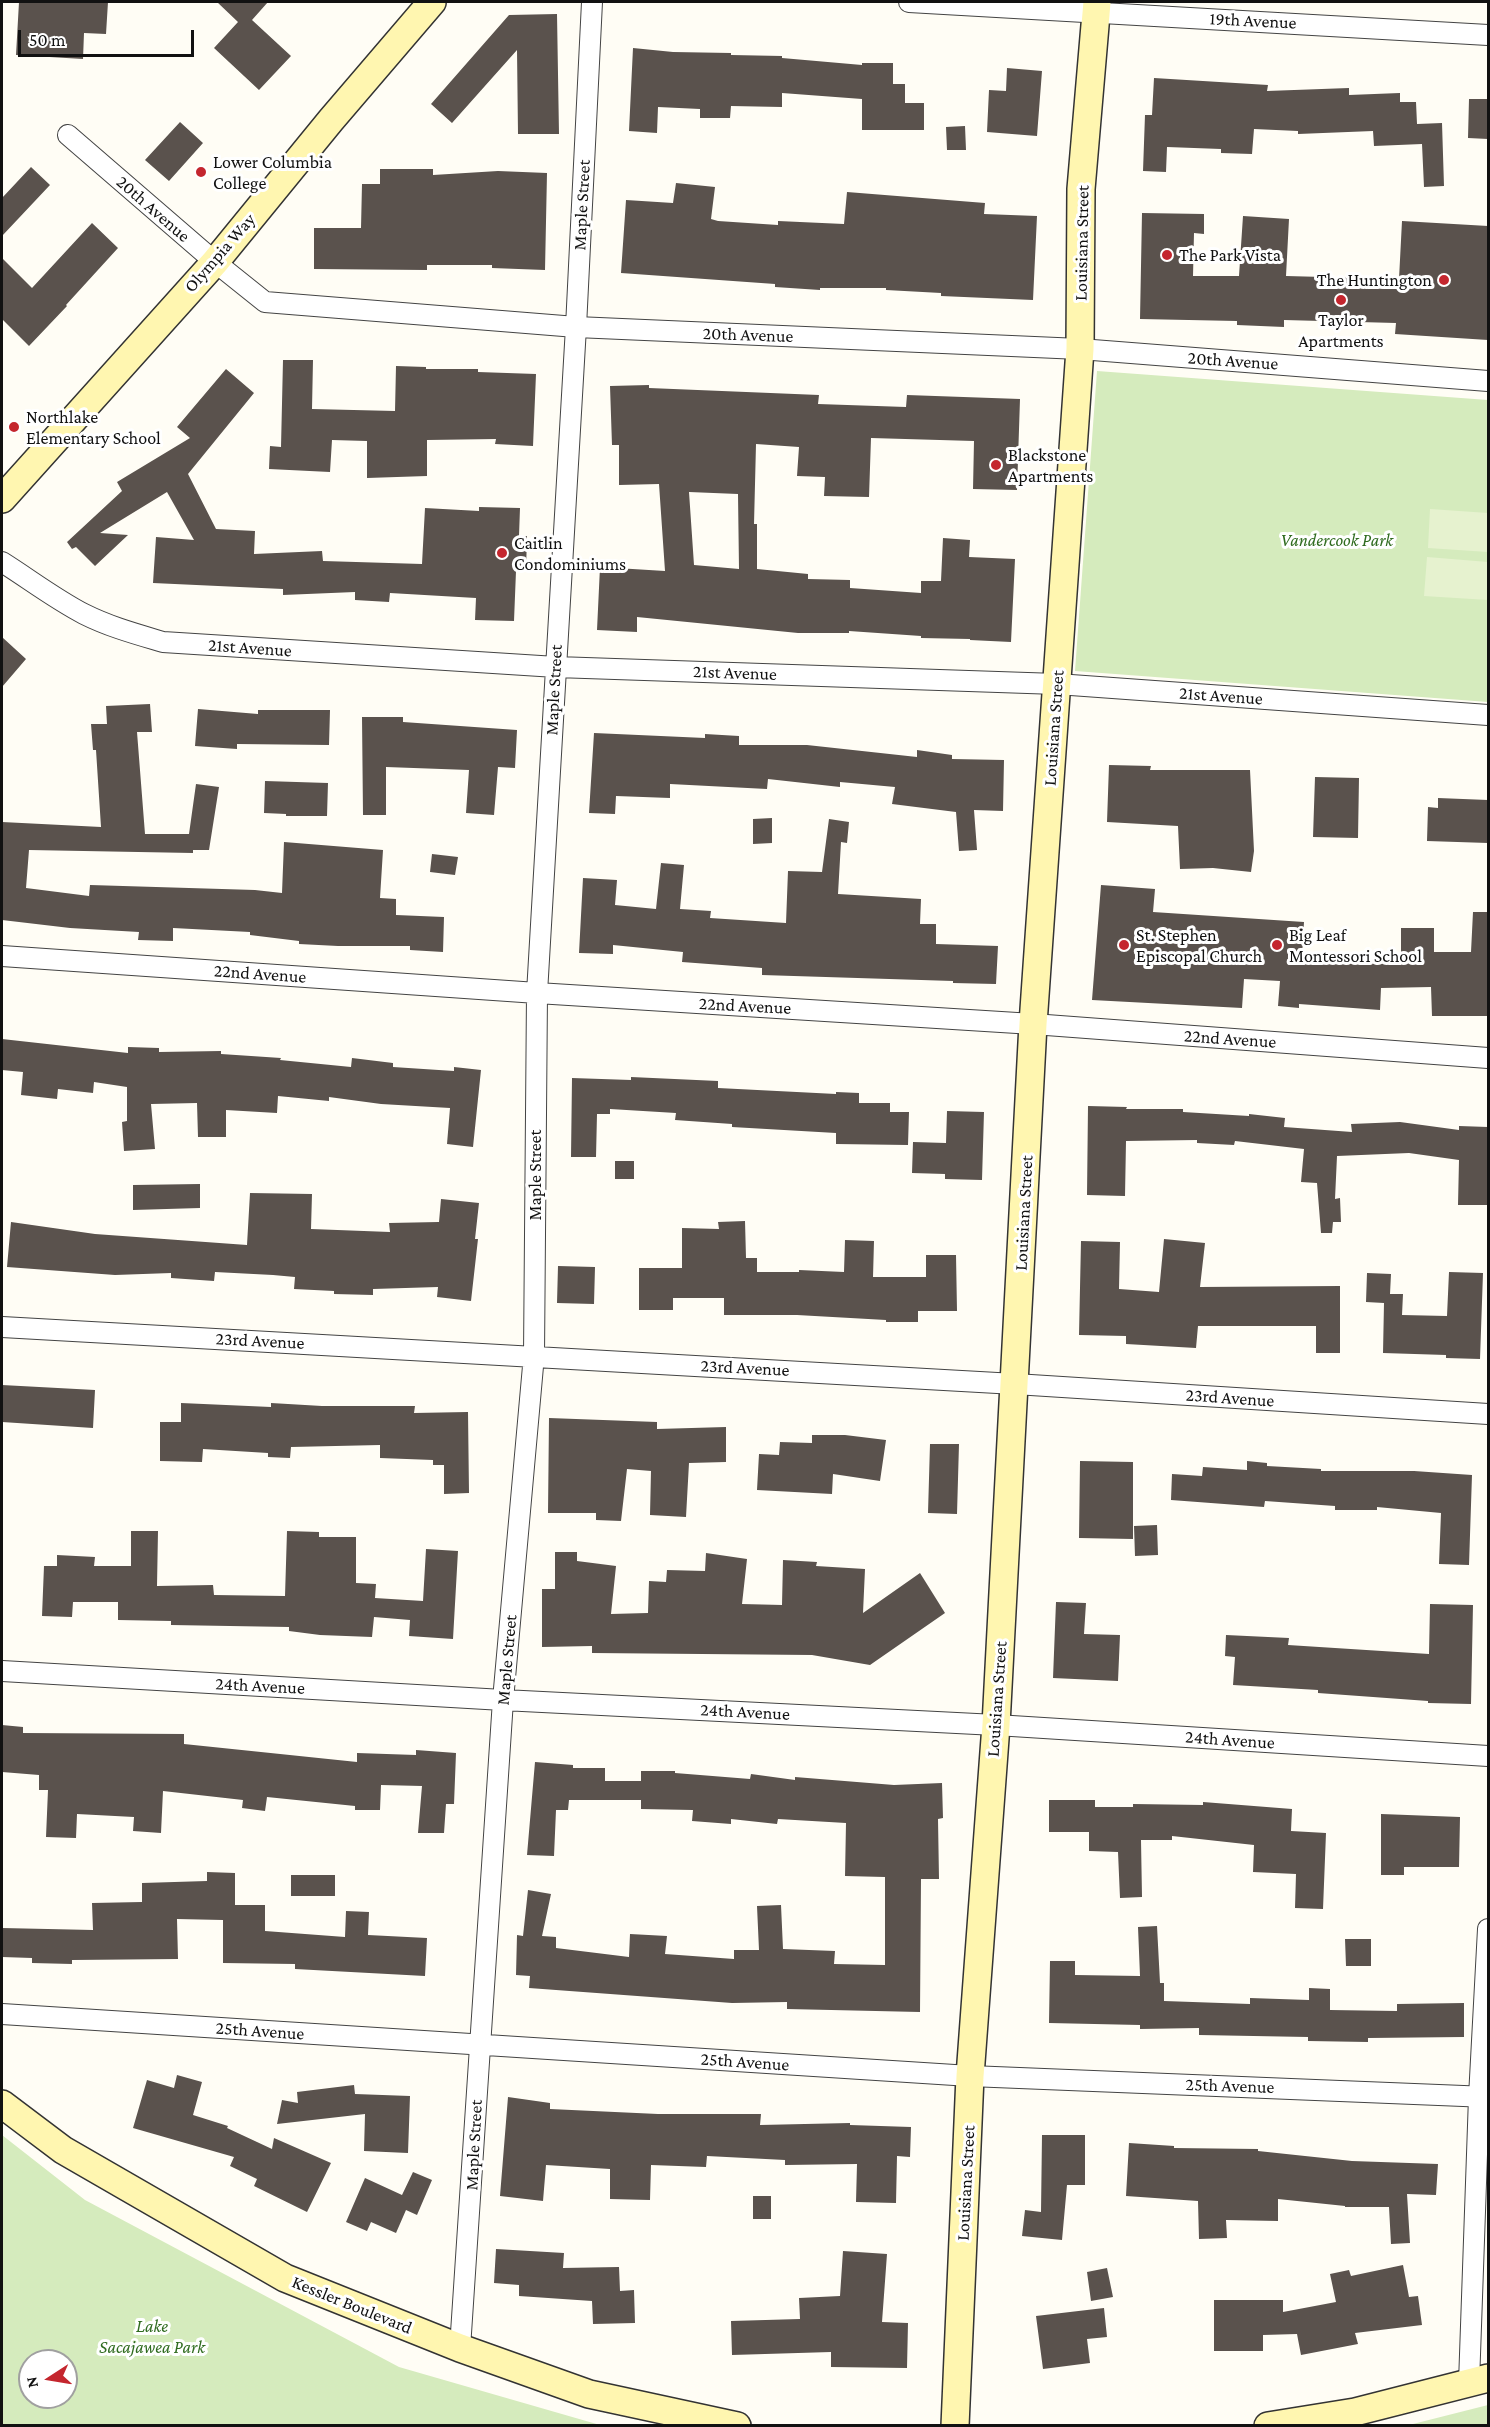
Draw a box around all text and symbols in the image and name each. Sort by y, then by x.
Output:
street label: 19th Avenue [1209,8,1297,34]
scale bar [21,18,196,56]
text: 50 m [29,30,66,50]
place label: Lower Columbia College [213,151,332,194]
street label: Maple Street [569,159,595,251]
marker: Lower Columbia College [194,165,208,179]
street label: 20th Avenue [112,171,194,247]
street label: Louisiana Street [1070,185,1094,301]
street label: Olympia Way [180,209,260,297]
place label: The Park Vista [1179,244,1281,266]
marker: The Park Vista [1160,248,1174,262]
place label: The Huntington [1317,269,1432,291]
marker: The Huntington [1437,273,1451,287]
marker: Taylor Apartments [1334,293,1348,307]
place label: Taylor Apartments [1298,309,1384,352]
street label: 20th Avenue [702,323,794,347]
street label: 20th Avenue [1187,347,1279,375]
place label: Northlake Elementary School [26,406,161,448]
marker: Northlake Elementary School [7,420,21,434]
place label: Blackstone Apartments [1008,444,1093,486]
marker: Blackstone Apartments [989,458,1003,472]
park label: Vandercook Park [1281,529,1393,551]
place label: Caitlin Condominiums [514,532,626,574]
marker: Caitlin Condominiums [495,546,509,560]
street label: 21st Avenue [207,634,293,662]
street label: Maple Street [541,644,567,736]
street label: 21st Avenue [693,661,777,685]
street label: Louisiana Street [1039,669,1069,787]
street label: 21st Avenue [1178,682,1264,710]
place label: St. Stephen Episcopal Church [1136,924,1262,966]
place label: Big Leaf Montessori School [1289,924,1422,966]
marker: St. Stephen Episcopal Church [1117,938,1131,952]
marker: Big Leaf Montessori School [1270,938,1284,952]
street label: 22nd Avenue [213,960,307,988]
street label: 22nd Avenue [698,993,792,1019]
street label: 22nd Avenue [1183,1025,1277,1053]
street label: Maple Street [524,1130,546,1220]
street label: Louisiana Street [1010,1155,1038,1271]
street label: 23rd Avenue [215,1328,305,1354]
street label: 23rd Avenue [700,1355,790,1381]
street label: 23rd Avenue [1185,1384,1275,1412]
street label: Maple Street [492,1614,522,1706]
street label: Louisiana Street [982,1640,1012,1758]
street label: 24th Avenue [215,1673,305,1699]
street label: 24th Avenue [700,1699,790,1725]
street label: 24th Avenue [1184,1726,1276,1754]
street label: 25th Avenue [215,2017,305,2045]
street label: 25th Avenue [700,2048,790,2076]
street label: 25th Avenue [1185,2074,1275,2098]
street label: Maple Street [461,2099,487,2191]
street label: Louisiana Street [952,2125,980,2241]
street label: Kessler Boulevard [289,2271,415,2339]
park label: Lake Sacajawea Park [99,2315,205,2358]
north arrow [18,2349,78,2409]
text: N [22,2375,41,2390]

